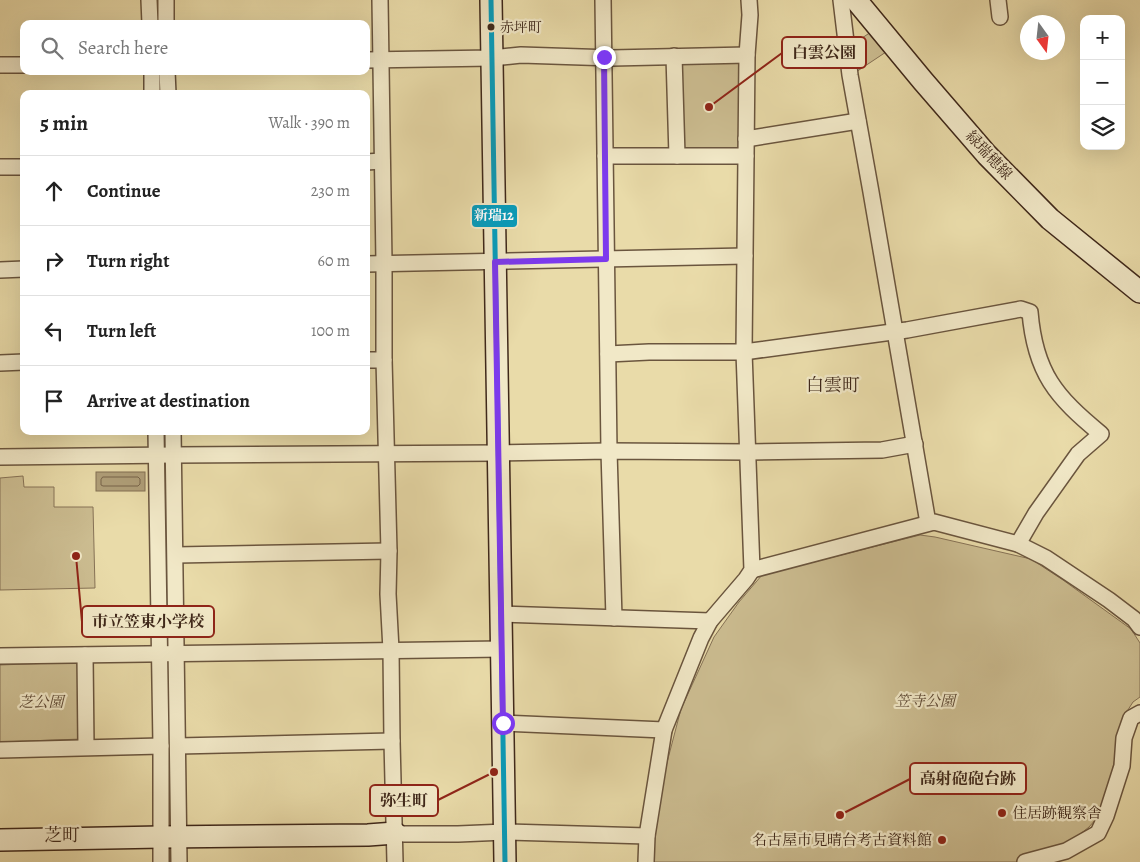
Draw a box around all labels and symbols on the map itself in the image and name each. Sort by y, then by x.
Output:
north arrow [1020,15,1065,60]
place label: 赤坪町 [500,18,542,37]
marker: 赤坪町 [486,22,496,32]
callout: 白雲公園 [782,37,866,68]
text: 白雲公園 [792,42,856,64]
route end [593,46,616,69]
street label: 緑瑞穂線 [961,126,1017,184]
line badge: 新瑞12 [471,204,518,228]
text: 新瑞12 [474,206,514,225]
district label: 白雲町 [806,373,860,397]
callout: 市立笠東小学校 [82,606,214,637]
text: 市立笠東小学校 [92,611,205,633]
park label: 笠寺公園 [895,691,958,711]
park label: 芝公園 [18,692,66,712]
route start [492,712,515,735]
callout: 高射砲砲台跡 [910,763,1026,794]
text: 高射砲砲台跡 [920,768,1016,790]
callout: 弥生町 [370,785,438,816]
text: 弥生町 [380,790,428,812]
place label: 住居跡観察舎 [1012,803,1102,823]
marker: 住居跡観察舎 [996,807,1008,819]
district label: 芝町 [44,823,80,847]
place label: 名古屋市見晴台考古資料館 [752,830,932,850]
marker: 名古屋市見晴台考古資料館 [936,834,948,846]

